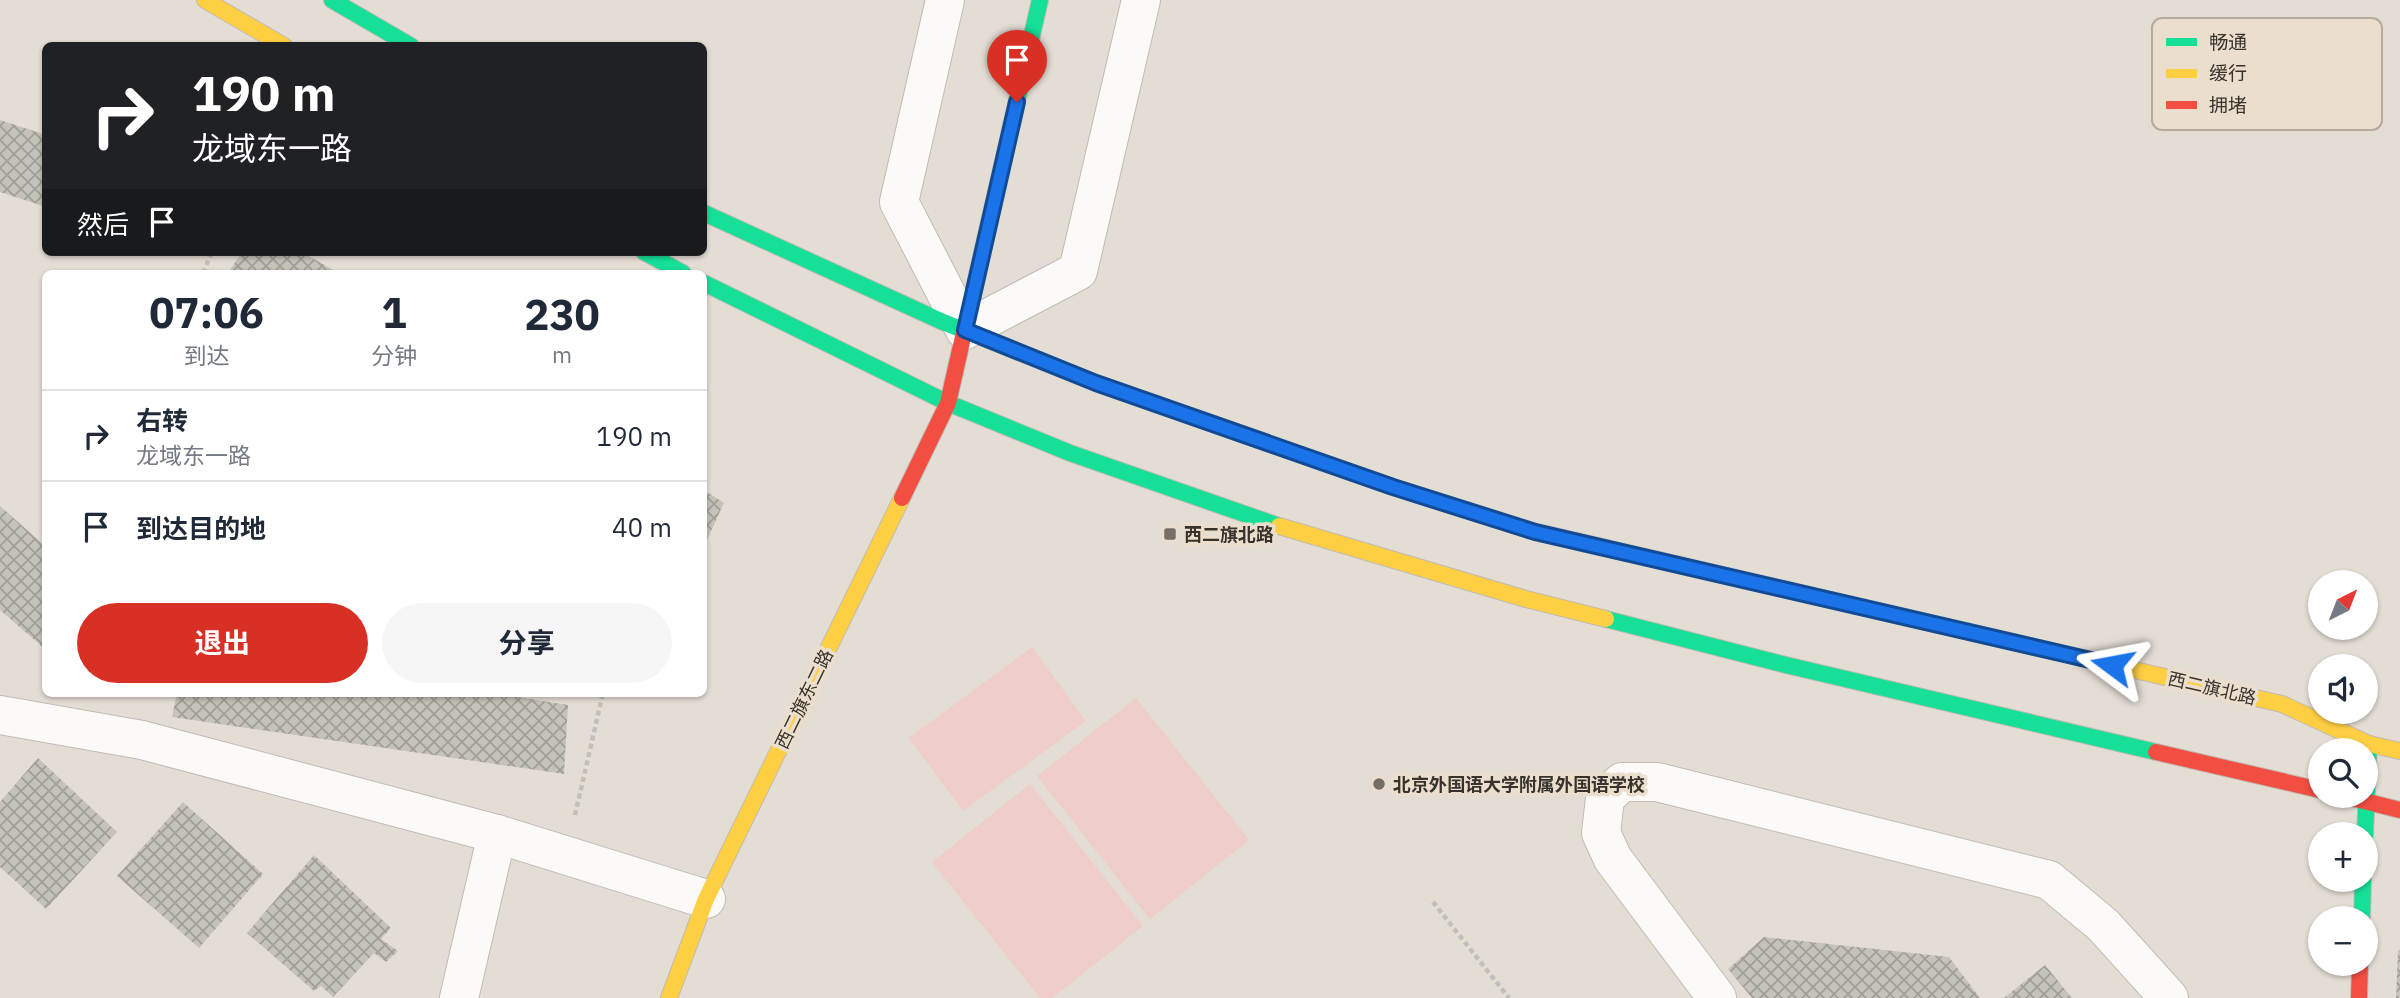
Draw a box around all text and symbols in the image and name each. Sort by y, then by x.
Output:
legend [2152,18,2382,130]
pin [987,30,1047,102]
text: 畅通 [2209,30,2247,54]
icon: arrive [998,41,1036,79]
text: 190 m [192,61,336,124]
text: 缓行 [2209,61,2247,85]
icon: right [77,70,168,161]
text: 拥堵 [2209,93,2247,117]
text: 龙域东一路 [192,127,352,169]
icon: arrive [143,203,181,241]
text: 然后 [77,207,129,241]
text: 07:06 [149,285,264,340]
text: 1 [381,285,407,340]
text: 230 [524,287,600,342]
text: m [552,339,572,369]
text: 到达 [184,340,230,370]
text: 分钟 [371,340,417,370]
text: 右转 [136,403,188,437]
icon: right [77,417,115,455]
text: 190 m [596,419,672,453]
text: 龙域东一路 [136,440,251,470]
icon: arrive [77,508,115,546]
text: 40 m [612,510,672,544]
text: 到达目的地 [136,511,266,545]
place label: 西二旗北路 [1184,523,1274,546]
marker: 西二旗北路 [1162,526,1178,542]
north arrow [2308,570,2378,640]
map controls [2308,570,2378,976]
button: 退出 [77,603,368,683]
button: 分享 [382,603,672,683]
position arrow [2075,628,2149,702]
street label: 西二旗东二路 [770,645,838,753]
button: sound [2308,654,2378,724]
street label: 西二旗北路 [2166,667,2258,709]
button: search [2308,738,2378,808]
place label: 北京外国语大学附属外国语学校 [1393,773,1645,796]
marker: 北京外国语大学附属外国语学校 [1371,776,1387,792]
button: + [2308,822,2378,892]
button: − [2308,906,2378,976]

